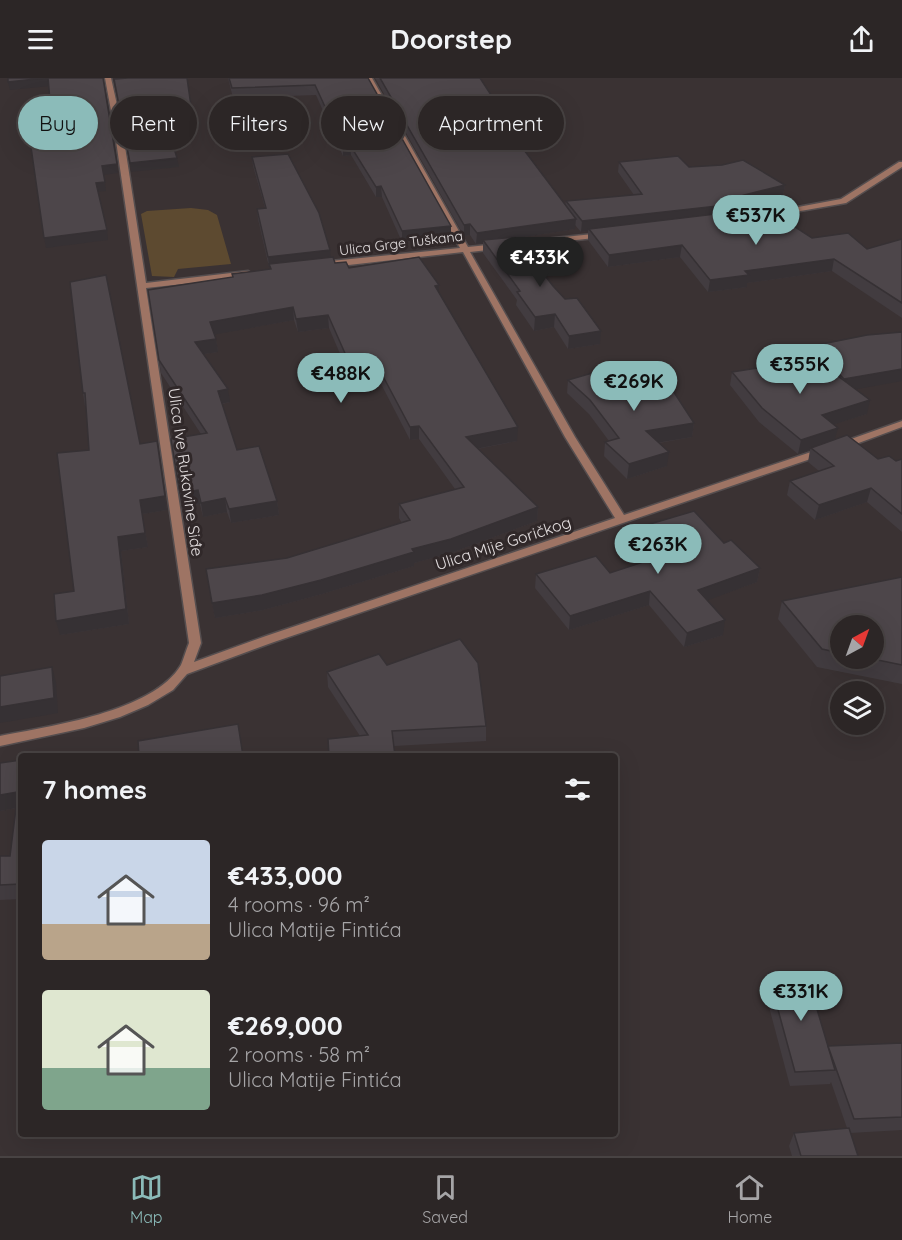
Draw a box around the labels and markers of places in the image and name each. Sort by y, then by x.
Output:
pin: €537K [714,195,798,246]
pin: €433K [498,237,582,288]
pin: €355K [758,344,842,395]
pin: €488K [299,353,383,404]
pin: €269K [592,361,676,412]
pin: €263K [616,524,700,575]
pin: €331K [759,971,843,1022]

